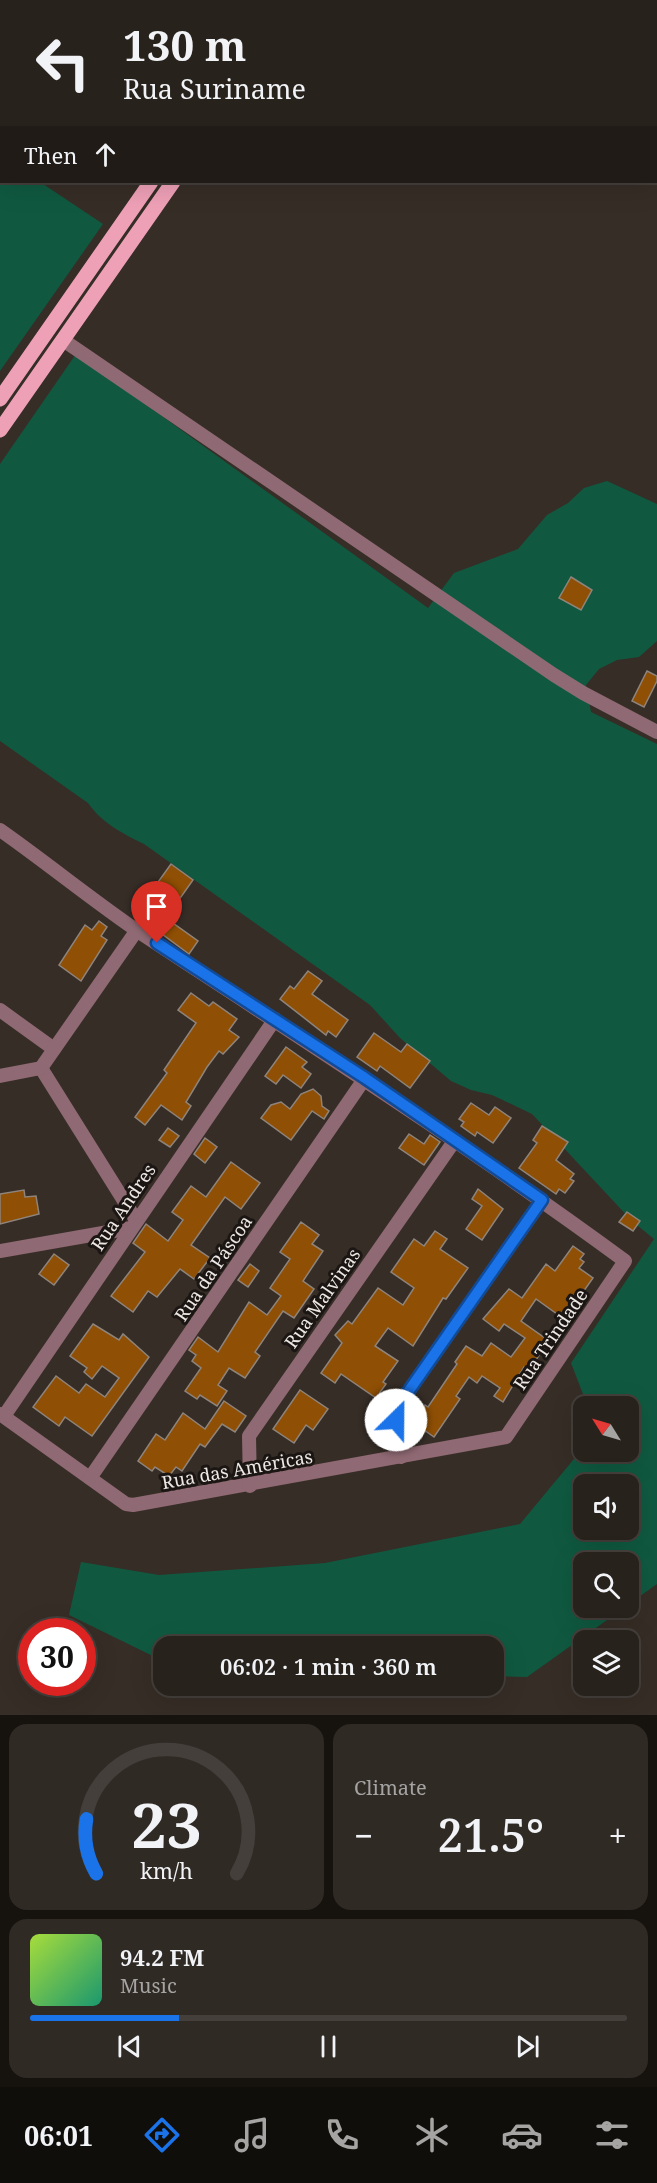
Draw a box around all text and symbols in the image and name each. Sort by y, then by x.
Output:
text: 130 m [123,16,247,73]
icon: left [24,24,102,102]
text: Rua Suriname [123,70,306,107]
icon: ahead [89,138,122,171]
text: Then [24,140,77,170]
pin [131,881,182,943]
icon: arrive [140,890,173,923]
street label: Rua Andres [85,1159,161,1255]
street label: Rua da Páscoa [169,1211,257,1325]
street label: Rua Malvinas [279,1243,365,1353]
street label: Rua Trindade [507,1284,593,1394]
position arrow [364,1388,428,1452]
north arrow [573,1396,639,1462]
map controls [573,1396,639,1696]
street label: Rua das Américas [160,1444,314,1494]
button: sound [573,1474,639,1540]
button: search [573,1552,639,1618]
speed limit sign: 30 [18,1618,96,1696]
button: layers [573,1630,639,1696]
text: 06:02 · 1 min · 360 m [220,1651,437,1681]
text: Climate [354,1774,427,1801]
text: 23 [131,1781,202,1866]
text: 21.5° [438,1804,544,1865]
text: − [354,1813,373,1858]
text: + [609,1813,627,1858]
text: km/h [140,1856,193,1885]
text: 94.2 FM [120,1942,204,1972]
text: Music [120,1972,177,1999]
icon: previous [113,2030,146,2063]
icon: pause [312,2030,345,2063]
icon: next [511,2030,544,2063]
icon: directions [141,2114,183,2156]
icon: music [231,2114,273,2156]
icon: phone [321,2114,363,2156]
icon: climate [411,2114,453,2156]
icon: car [501,2114,543,2156]
icon: filters [591,2114,633,2156]
text: 06:01 [24,2117,93,2154]

